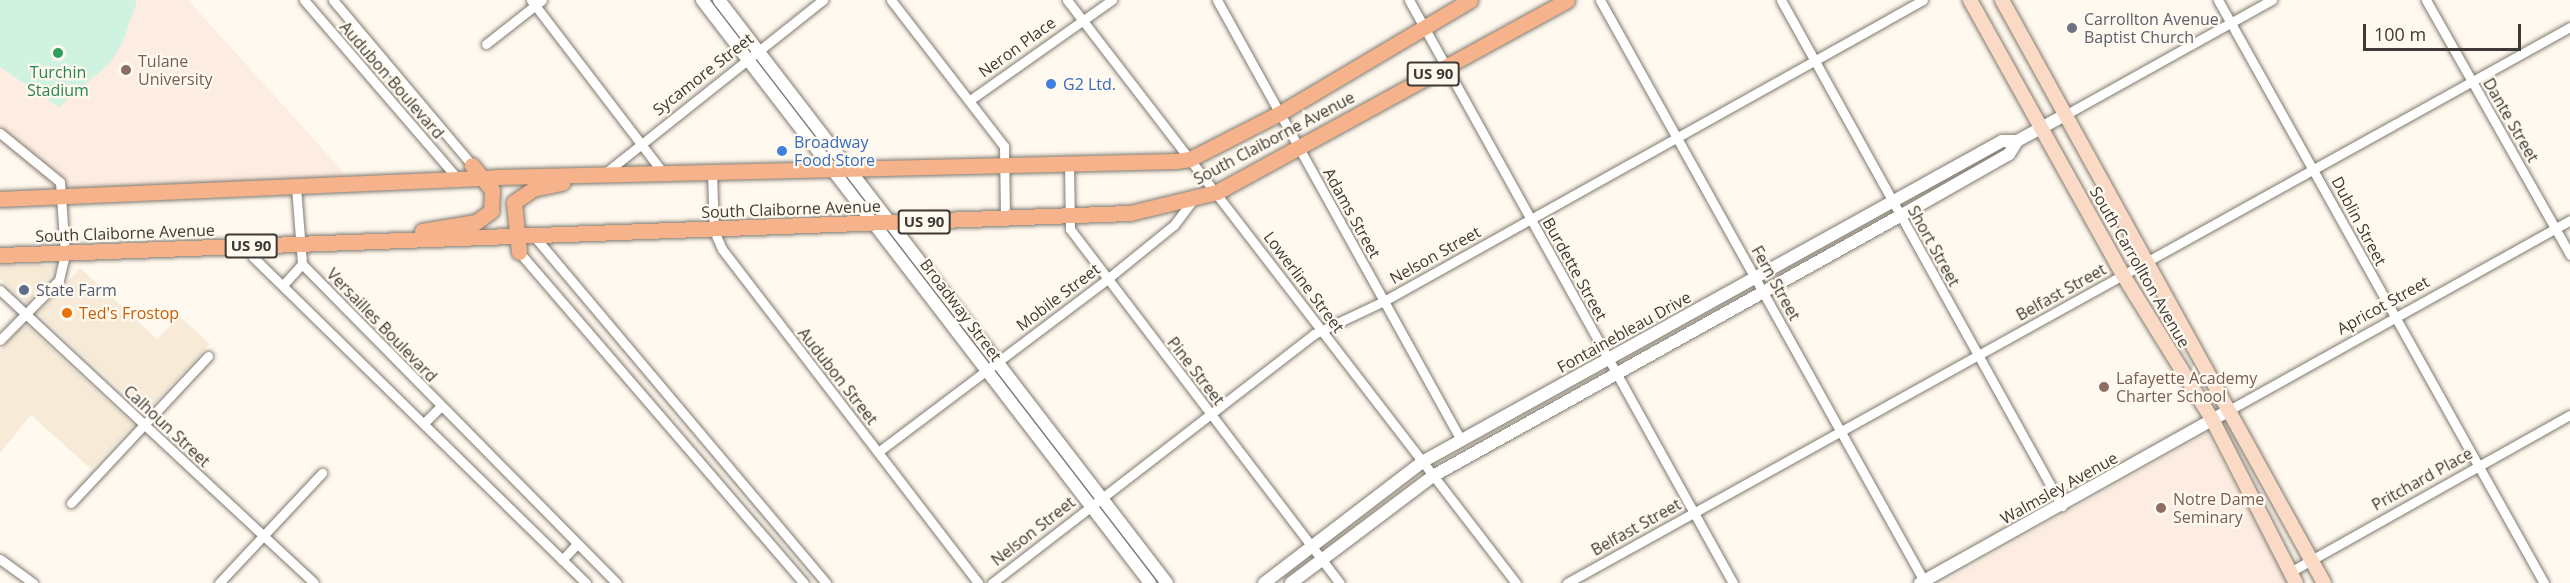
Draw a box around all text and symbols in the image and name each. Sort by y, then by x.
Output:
place label: Carrollton Avenue Baptist Church [2084,9,2219,47]
scale bar [2366,12,2524,50]
street label: Neron Place [975,13,1059,81]
street label: Audubon Boulevard [336,18,448,142]
marker: Carrollton Avenue Baptist Church [2065,21,2079,35]
text: 100 m [2374,22,2426,46]
street label: Sycamore Street [649,29,757,119]
marker: Turchin Stadium [51,46,65,60]
place label: Tulane University [138,51,212,89]
place label: Turchin Stadium [27,62,89,100]
road number: US 90 [1406,62,1460,86]
marker: Tulane University [119,63,133,77]
place label: G2 Ltd. [1063,74,1116,94]
street label: Dante Street [2479,75,2543,165]
marker: G2 Ltd. [1044,77,1058,91]
street label: South Claiborne Avenue [1190,87,1358,189]
place label: Broadway Food Store [794,132,875,170]
marker: Broadway Food Store [775,144,789,158]
street label: Adams Street [1319,165,1385,261]
street label: Dublin Street [2328,173,2390,269]
street label: South Carrollton Avenue [2086,183,2194,351]
street label: South Claiborne Avenue [701,196,881,222]
street label: Short Street [1904,202,1964,290]
road number: US 90 [897,210,951,234]
street label: Burdette Street [1539,214,1611,324]
street label: South Claiborne Avenue [35,220,215,246]
street label: Nelson Street [1386,222,1484,288]
street label: Lowerline Street [1260,228,1348,336]
road number: US 90 [224,234,278,258]
street label: Fern Street [1748,242,1804,324]
street label: Broadway Street [916,255,1006,365]
street label: Mobile Street [1012,259,1104,335]
street label: Belfast Street [2013,259,2109,325]
street label: Versailles Boulevard [323,264,441,386]
street label: Apricot Street [2334,272,2432,338]
place label: State Farm [36,280,117,300]
marker: State Farm [17,283,31,297]
street label: Fontainebleau Drive [1554,287,1694,377]
place label: Ted's Frostop [79,303,179,323]
marker: Ted's Frostop [60,306,74,320]
street label: Audubon Street [794,324,882,428]
street label: Pine Street [1163,333,1229,409]
place label: Lafayette Academy Charter School [2116,368,2257,406]
marker: Lafayette Academy Charter School [2097,380,2111,394]
street label: Calhoun Street [120,381,214,471]
street label: Pritchard Place [2368,443,2476,515]
street label: Walmsley Avenue [1997,448,2121,528]
place label: Notre Dame Seminary [2173,489,2264,527]
street label: Nelson Street [987,492,1079,570]
street label: Belfast Street [1588,494,1684,560]
marker: Notre Dame Seminary [2154,501,2168,515]

